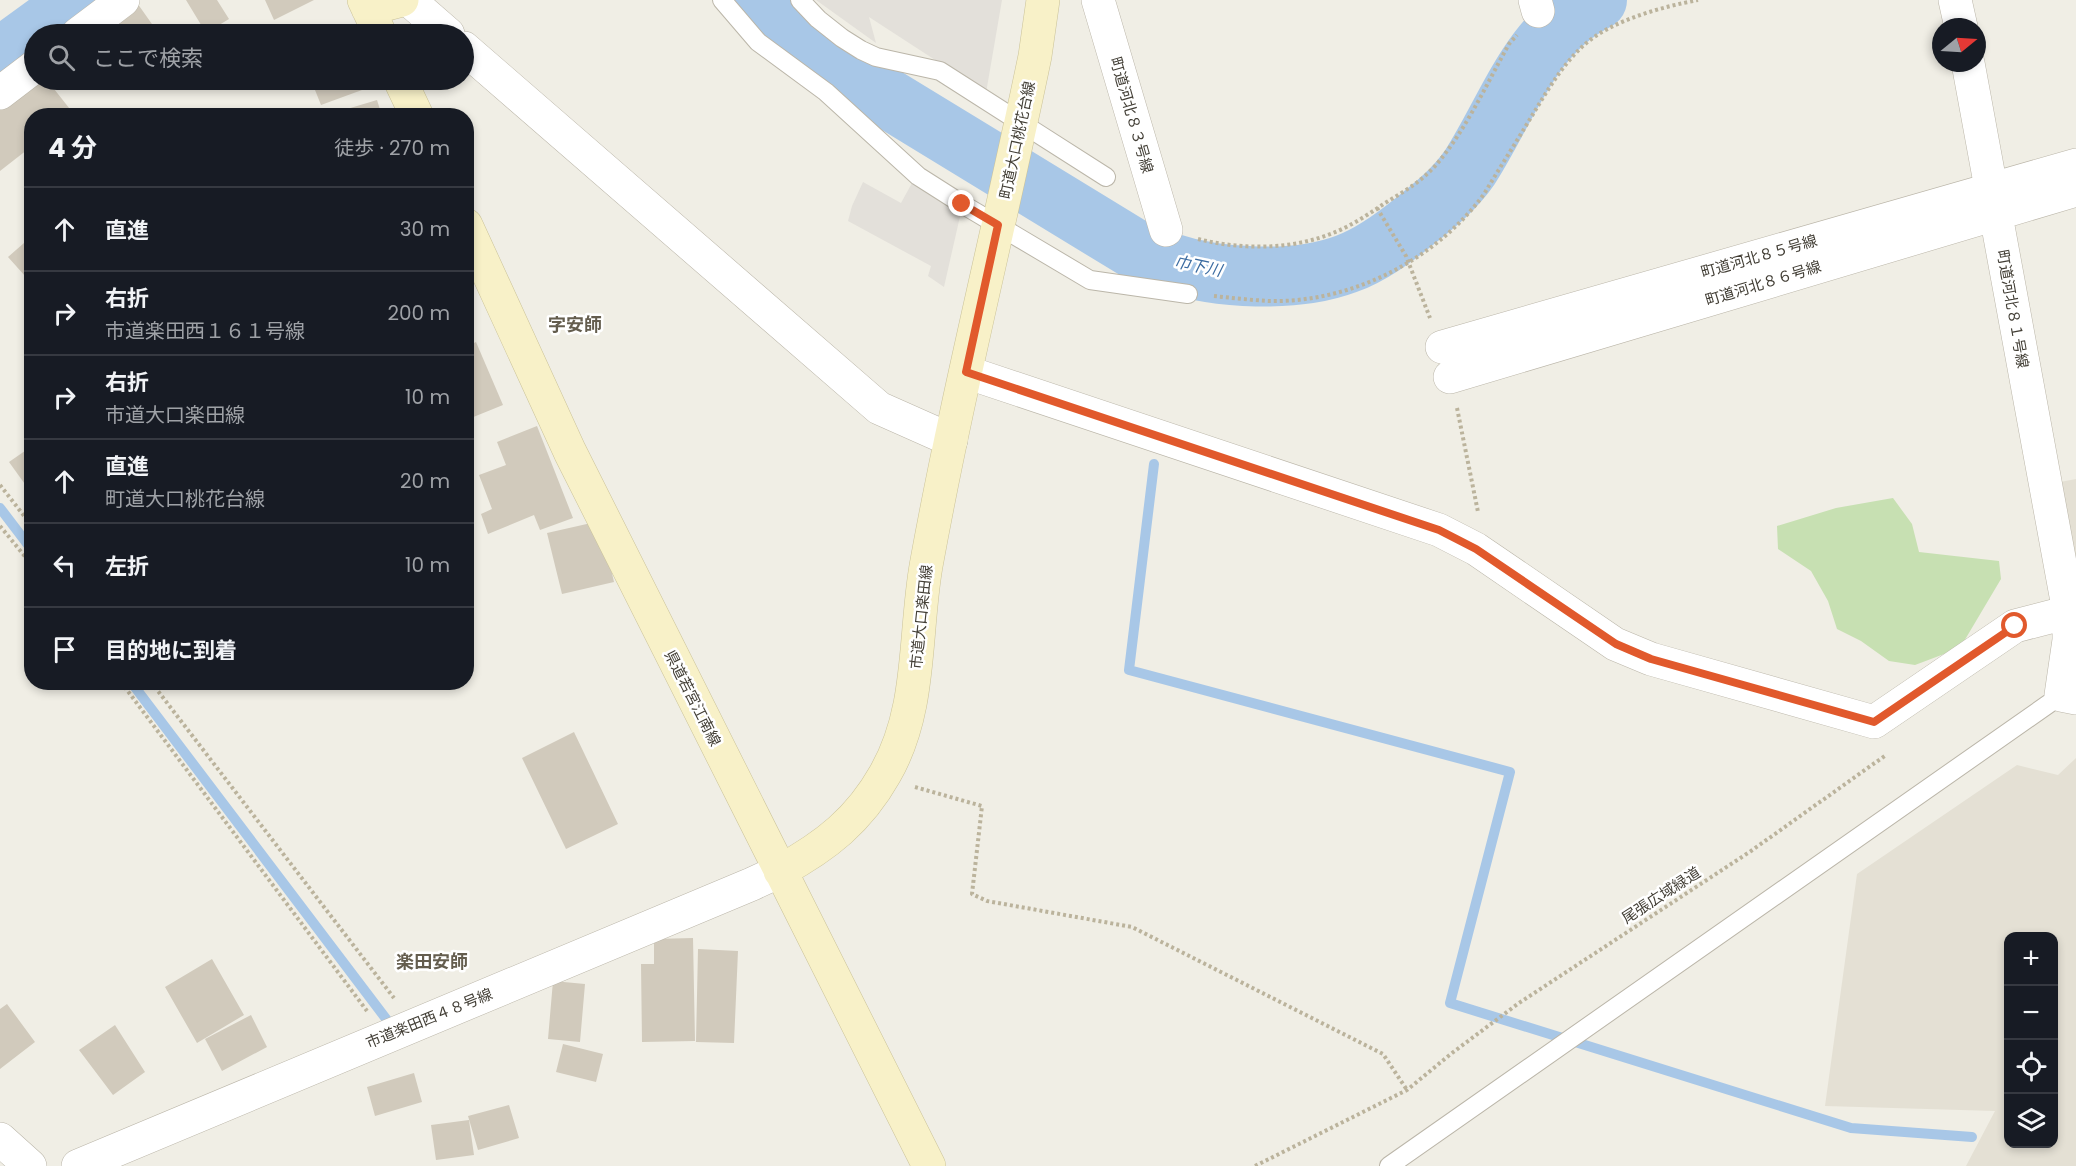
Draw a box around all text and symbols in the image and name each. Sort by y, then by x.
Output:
north arrow [1932,18,1986,72]
search box [24,24,474,90]
icon: search [45,41,78,74]
text: ここで検索 [93,43,203,74]
street label: 町道河北８３号線 [1105,54,1159,176]
street label: 町道大口桃花台線 [994,79,1040,201]
text: 4 分 [48,130,97,166]
text: 徒歩 · 270 m [334,134,450,162]
route end [948,190,974,216]
icon: ahead [48,213,81,246]
text: 直進 [105,215,149,246]
text: 30 m [400,215,450,243]
street label: 町道河北８５号線 [1698,229,1820,283]
street label: 町道河北８１号線 [1992,248,2034,370]
water label: 巾下川 [1172,250,1226,283]
street label: 町道河北８６号線 [1703,255,1823,311]
text: 右折 [105,283,149,314]
icon: right [48,297,81,330]
text: 200 m [387,299,450,327]
district label: 字安師 [548,312,602,337]
text: 市道楽田西１６１号線 [105,317,305,345]
text: 右折 [105,367,149,398]
icon: right [48,381,81,414]
text: 10 m [405,383,450,411]
text: 市道大口楽田線 [105,401,245,429]
text: 直進 [105,451,149,482]
icon: ahead [48,465,81,498]
text: 20 m [400,467,450,495]
text: 町道大口桃花台線 [105,485,265,513]
icon: left [48,549,81,582]
text: 左折 [105,551,149,582]
text: 10 m [405,551,450,579]
street label: 市道大口楽田線 [905,564,937,670]
route start [2001,612,2027,638]
icon: arrive [48,633,81,666]
text: 目的地に到着 [105,635,237,666]
street label: 県道若宮江南線 [660,646,726,750]
street label: 尾張広域緑道 [1618,862,1704,928]
map controls [2004,932,2058,1148]
button: + [2004,932,2058,986]
district label: 楽田安師 [396,949,468,974]
street label: 市道楽田西４８号線 [362,983,496,1053]
button: − [2004,986,2058,1040]
button: locate [2004,1040,2058,1094]
button: layers [2004,1094,2058,1148]

